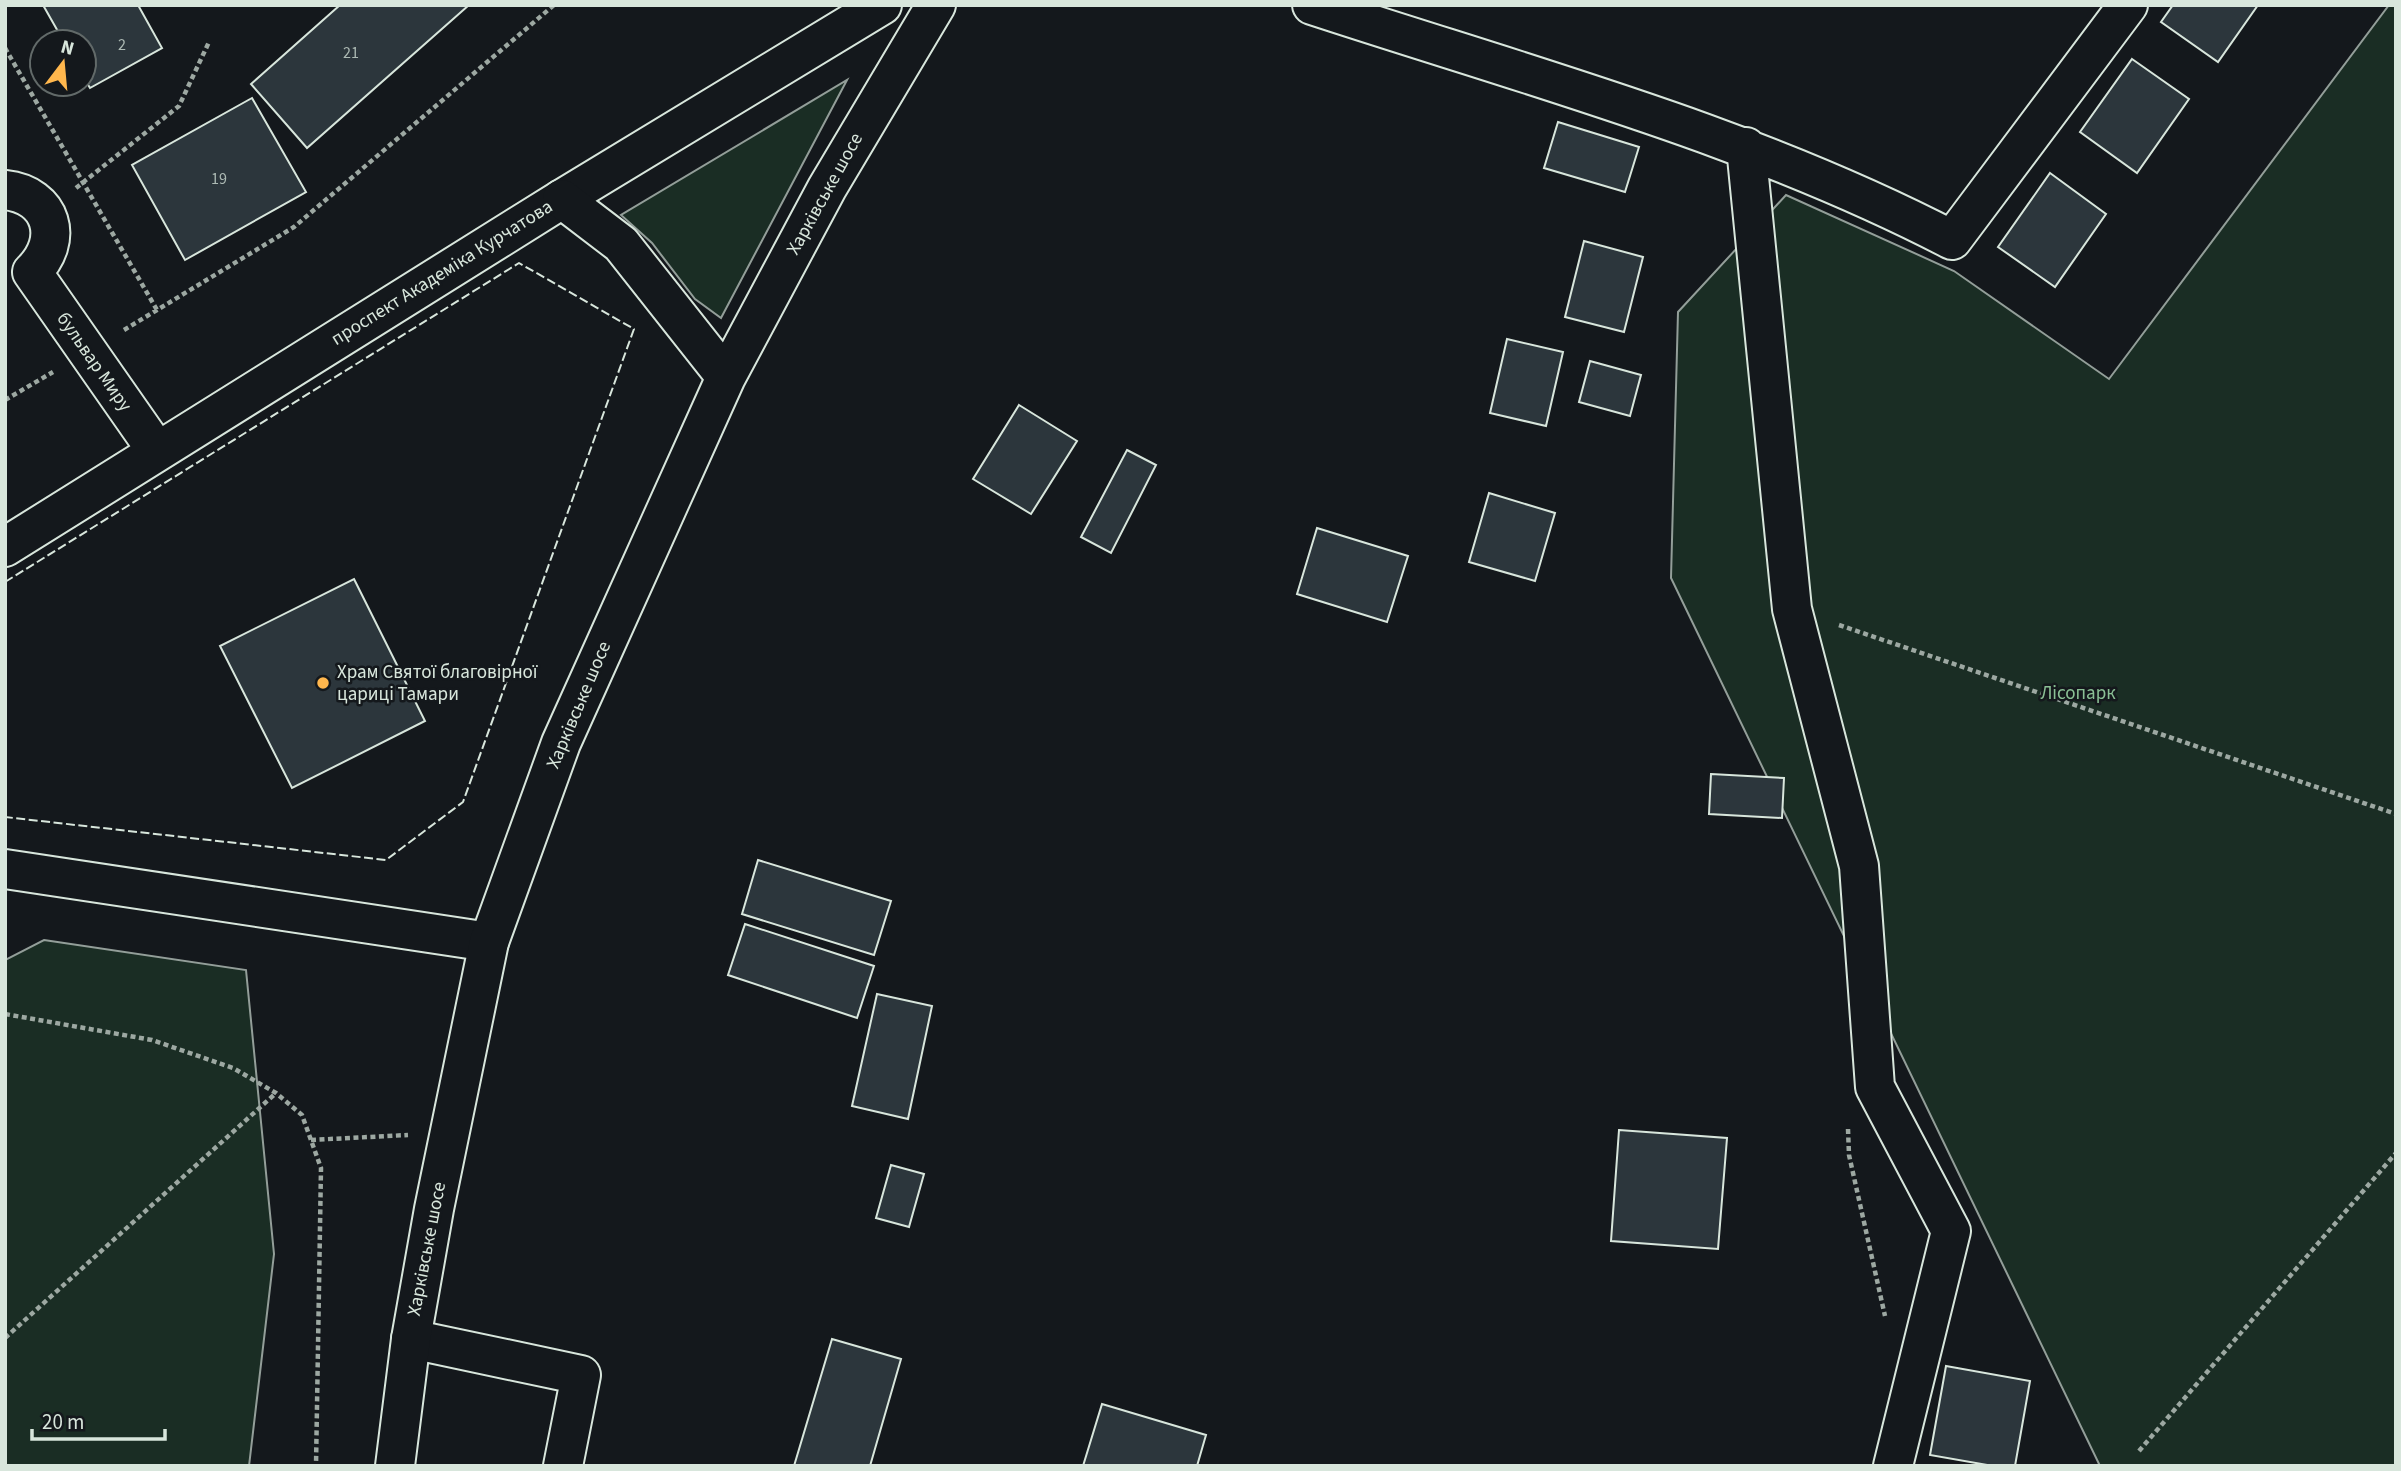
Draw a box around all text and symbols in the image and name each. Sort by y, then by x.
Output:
north arrow [28,28,98,98]
text: N [57,33,77,63]
house number: 2 [118,34,126,56]
house number: 21 [343,42,359,64]
street label: Харківське шосе [780,128,870,260]
house number: 19 [211,168,227,190]
street label: проспект Академіка Курчатова [326,194,558,352]
street label: бульвар Миру [50,307,138,417]
street label: Харківське шосе [540,637,618,773]
place label: Храм Святої благовірної цариці Тамари [337,659,539,708]
marker: Храм Святої благовірної цариці Тамари [315,675,331,691]
park label: Лісопарк [2040,680,2116,707]
street label: Харківське шосе [401,1180,453,1318]
scale bar [32,1398,164,1442]
text: 20 m [42,1407,84,1437]

